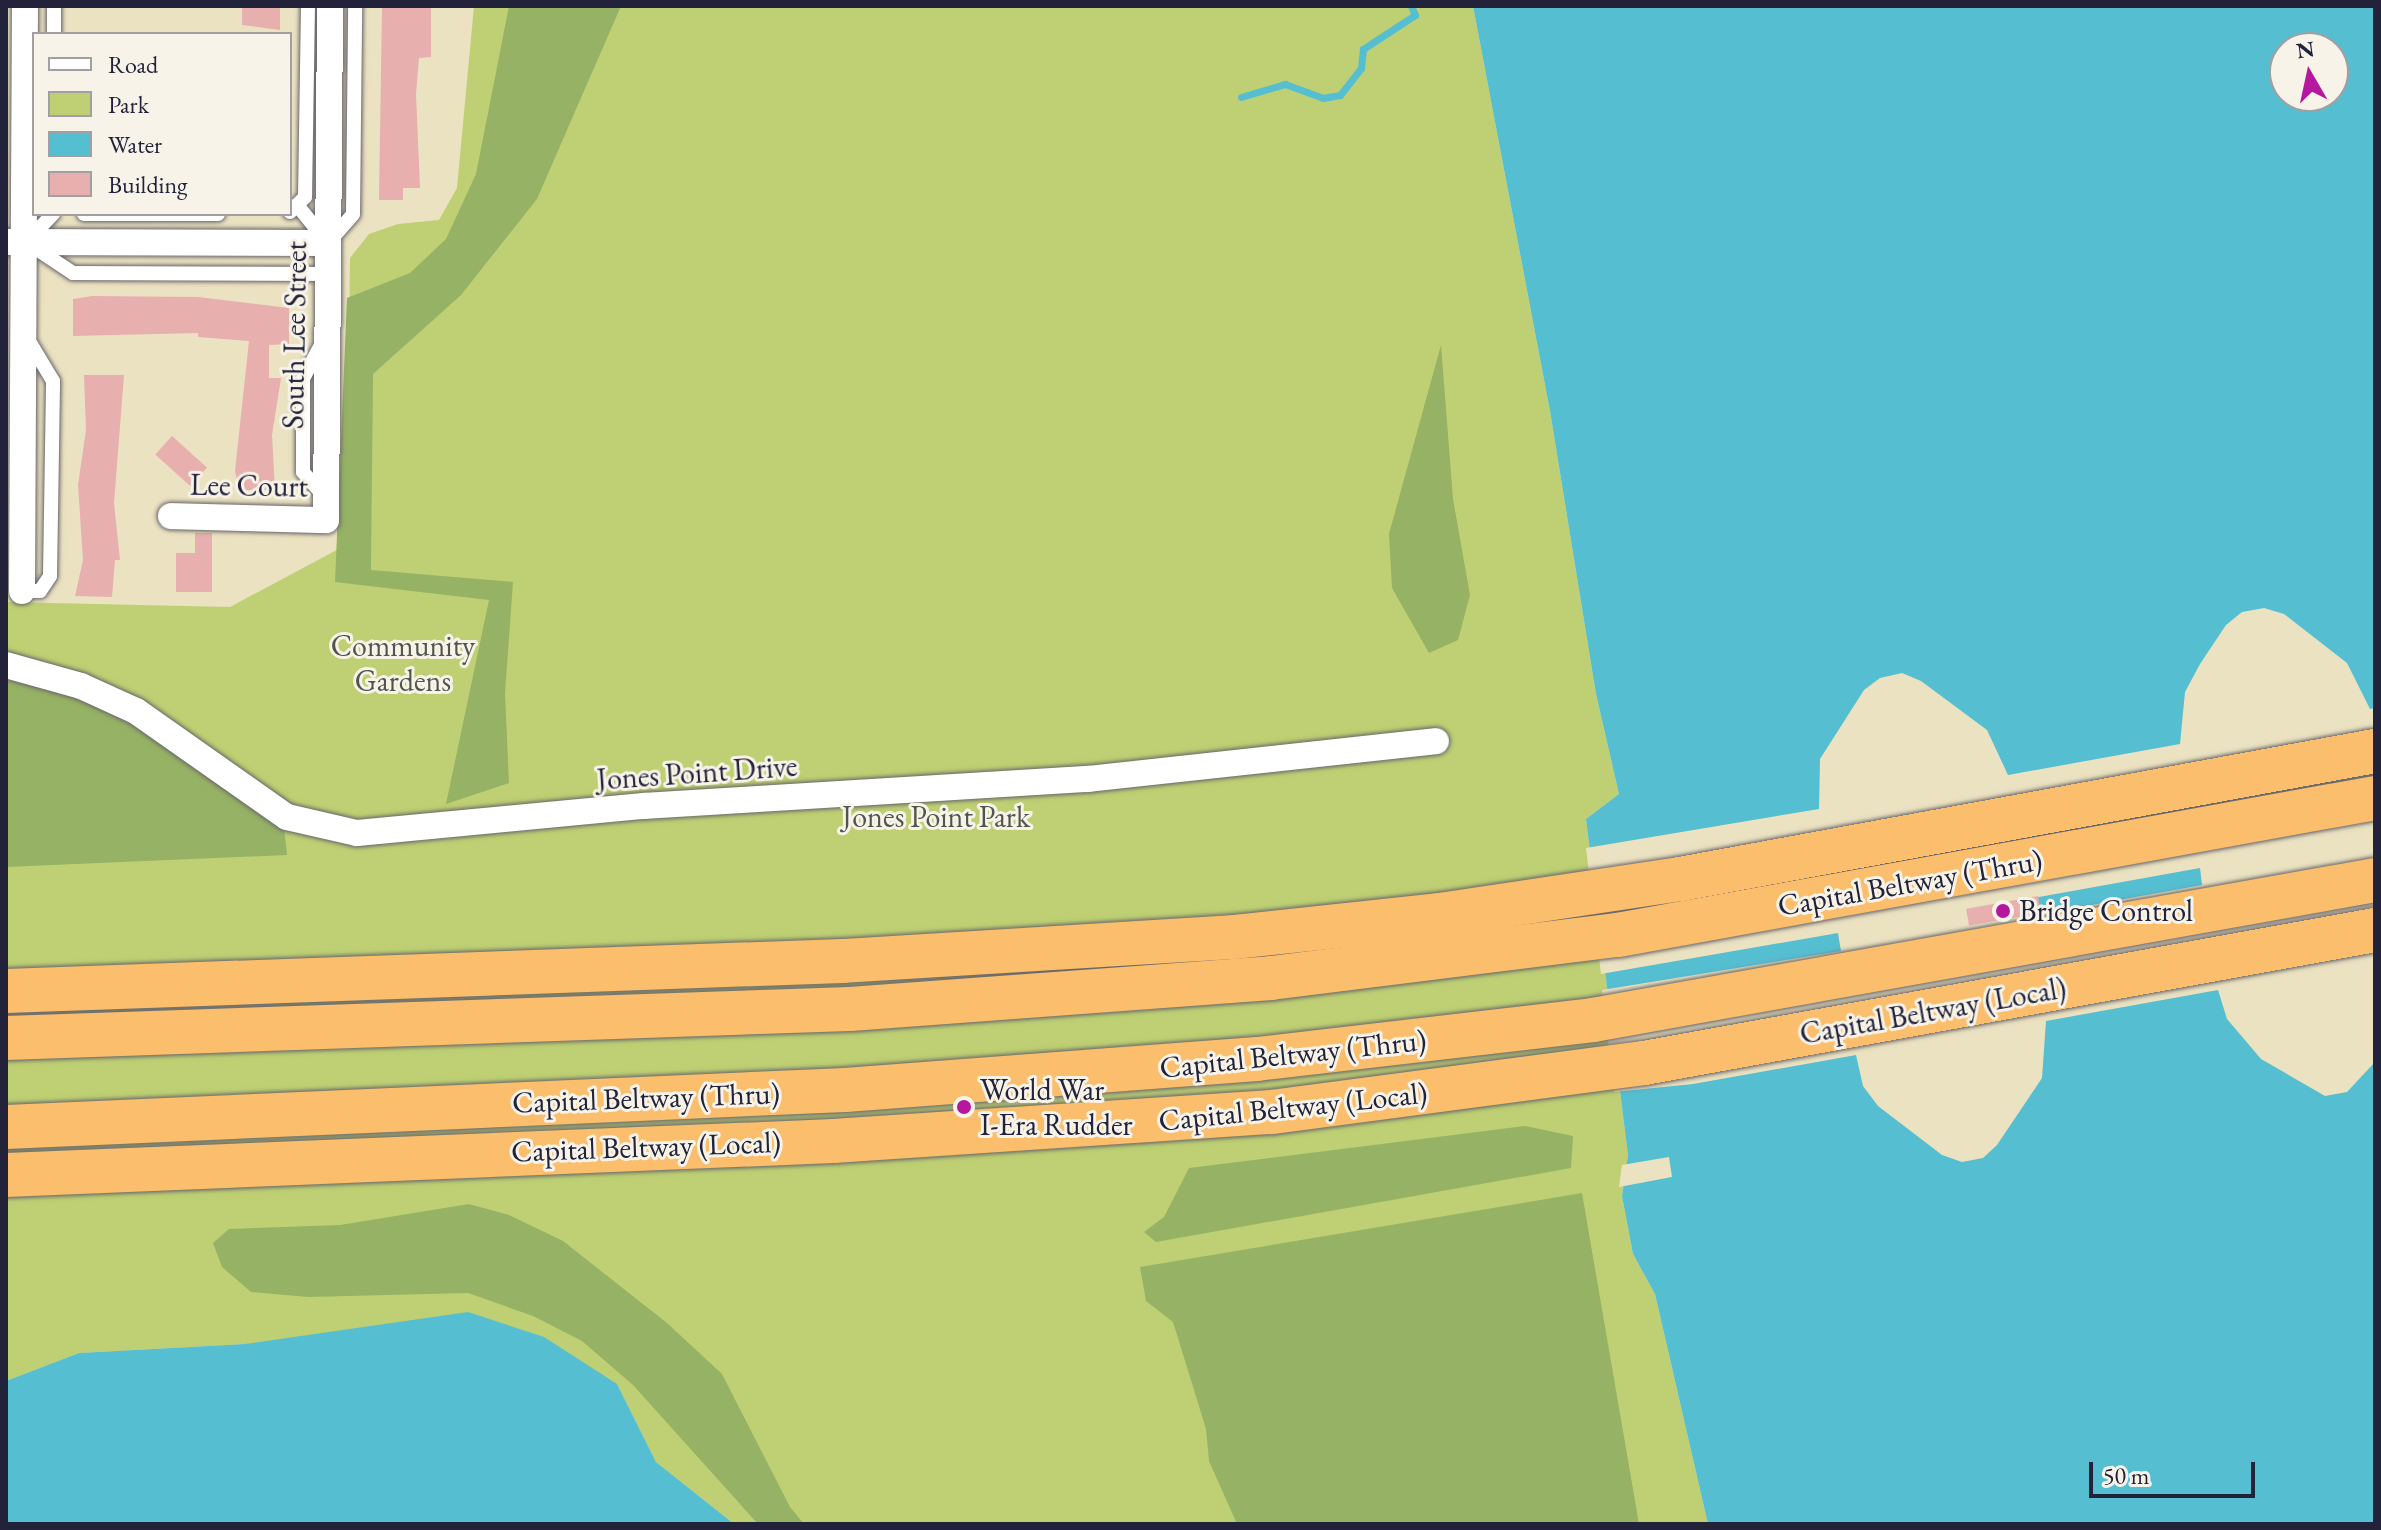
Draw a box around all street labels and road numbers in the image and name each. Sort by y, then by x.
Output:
street label: South Lee Street [275,241,315,429]
street label: Lee Court [190,467,308,505]
street label: Jones Point Drive [596,748,798,798]
street label: Capital Beltway (Thru) [1775,842,2045,924]
street label: Capital Beltway (Local) [1797,970,2069,1052]
street label: Capital Beltway (Thru) [1158,1022,1428,1086]
street label: Capital Beltway (Thru) [512,1075,780,1121]
street label: Capital Beltway (Local) [1157,1075,1429,1139]
street label: Capital Beltway (Local) [511,1124,781,1170]

